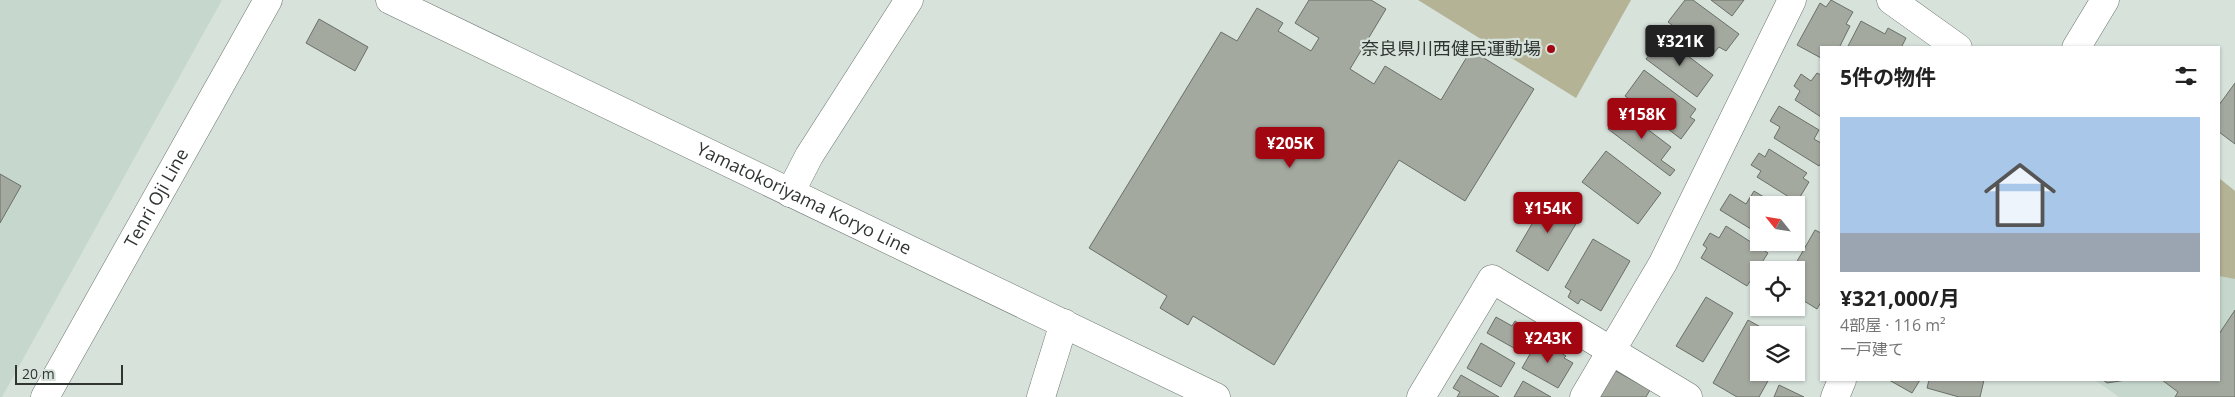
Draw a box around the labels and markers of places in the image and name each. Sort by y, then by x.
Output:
pin: ¥321K [1645,24,1715,67]
place label: 奈良県川西健民運動場 [1361,36,1541,60]
marker: 奈良県川西健民運動場 [1545,43,1557,55]
pin: ¥158K [1607,98,1677,140]
pin: ¥205K [1255,126,1325,169]
pin: ¥154K [1513,192,1583,234]
pin: ¥243K [1513,322,1583,364]

